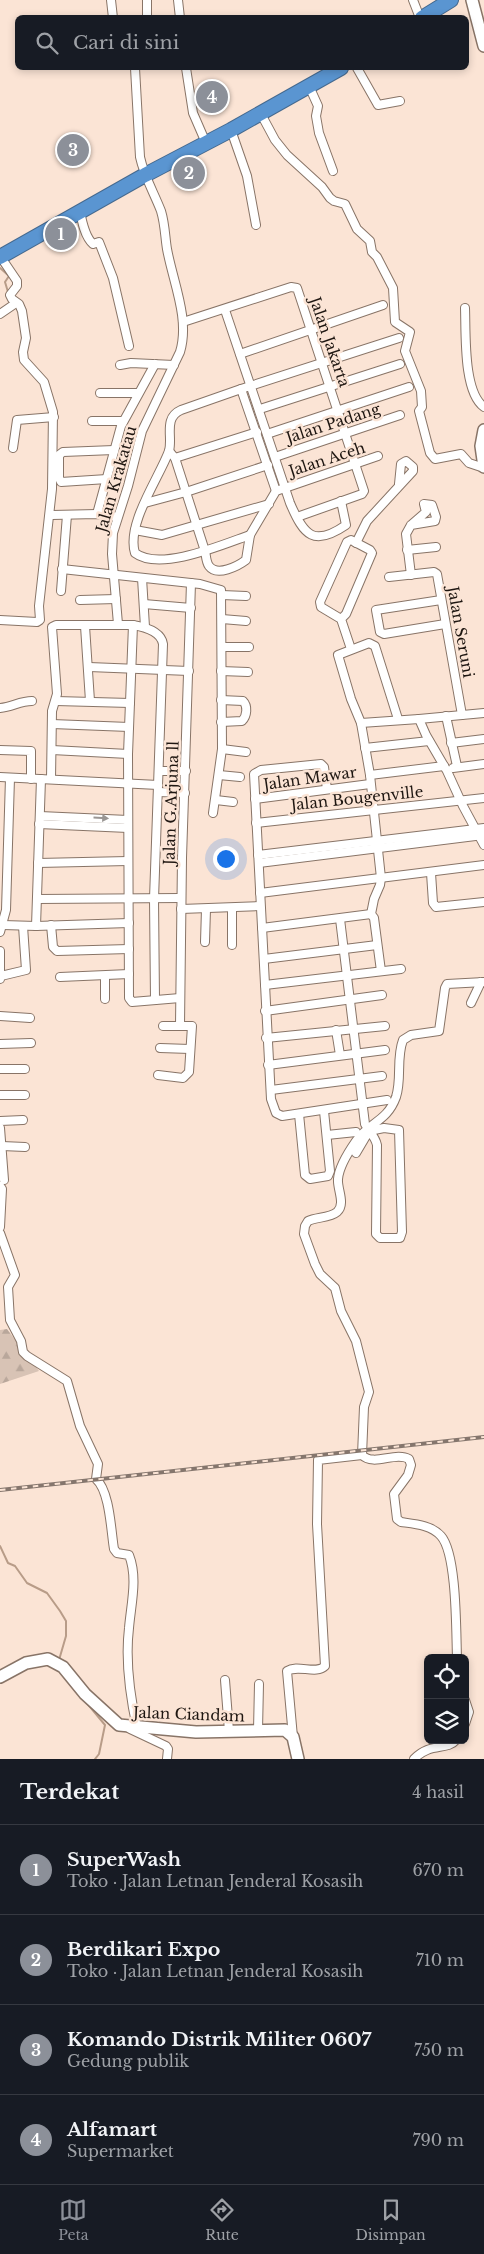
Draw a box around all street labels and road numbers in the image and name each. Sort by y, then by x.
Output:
street label: Jalan Jakarta [305,293,355,390]
street label: Jalan Padang [282,399,383,448]
street label: Jalan Krakatau [91,423,140,537]
street label: Jalan Aceh [284,438,368,481]
street label: Jalan Seruni [443,583,478,679]
street label: Jalan G.Arjuna ll [159,740,183,867]
street label: Jalan Mawar [260,762,359,794]
street label: Jalan Bougenville [288,782,424,815]
street label: Jalan Ciandam [131,1702,245,1725]

